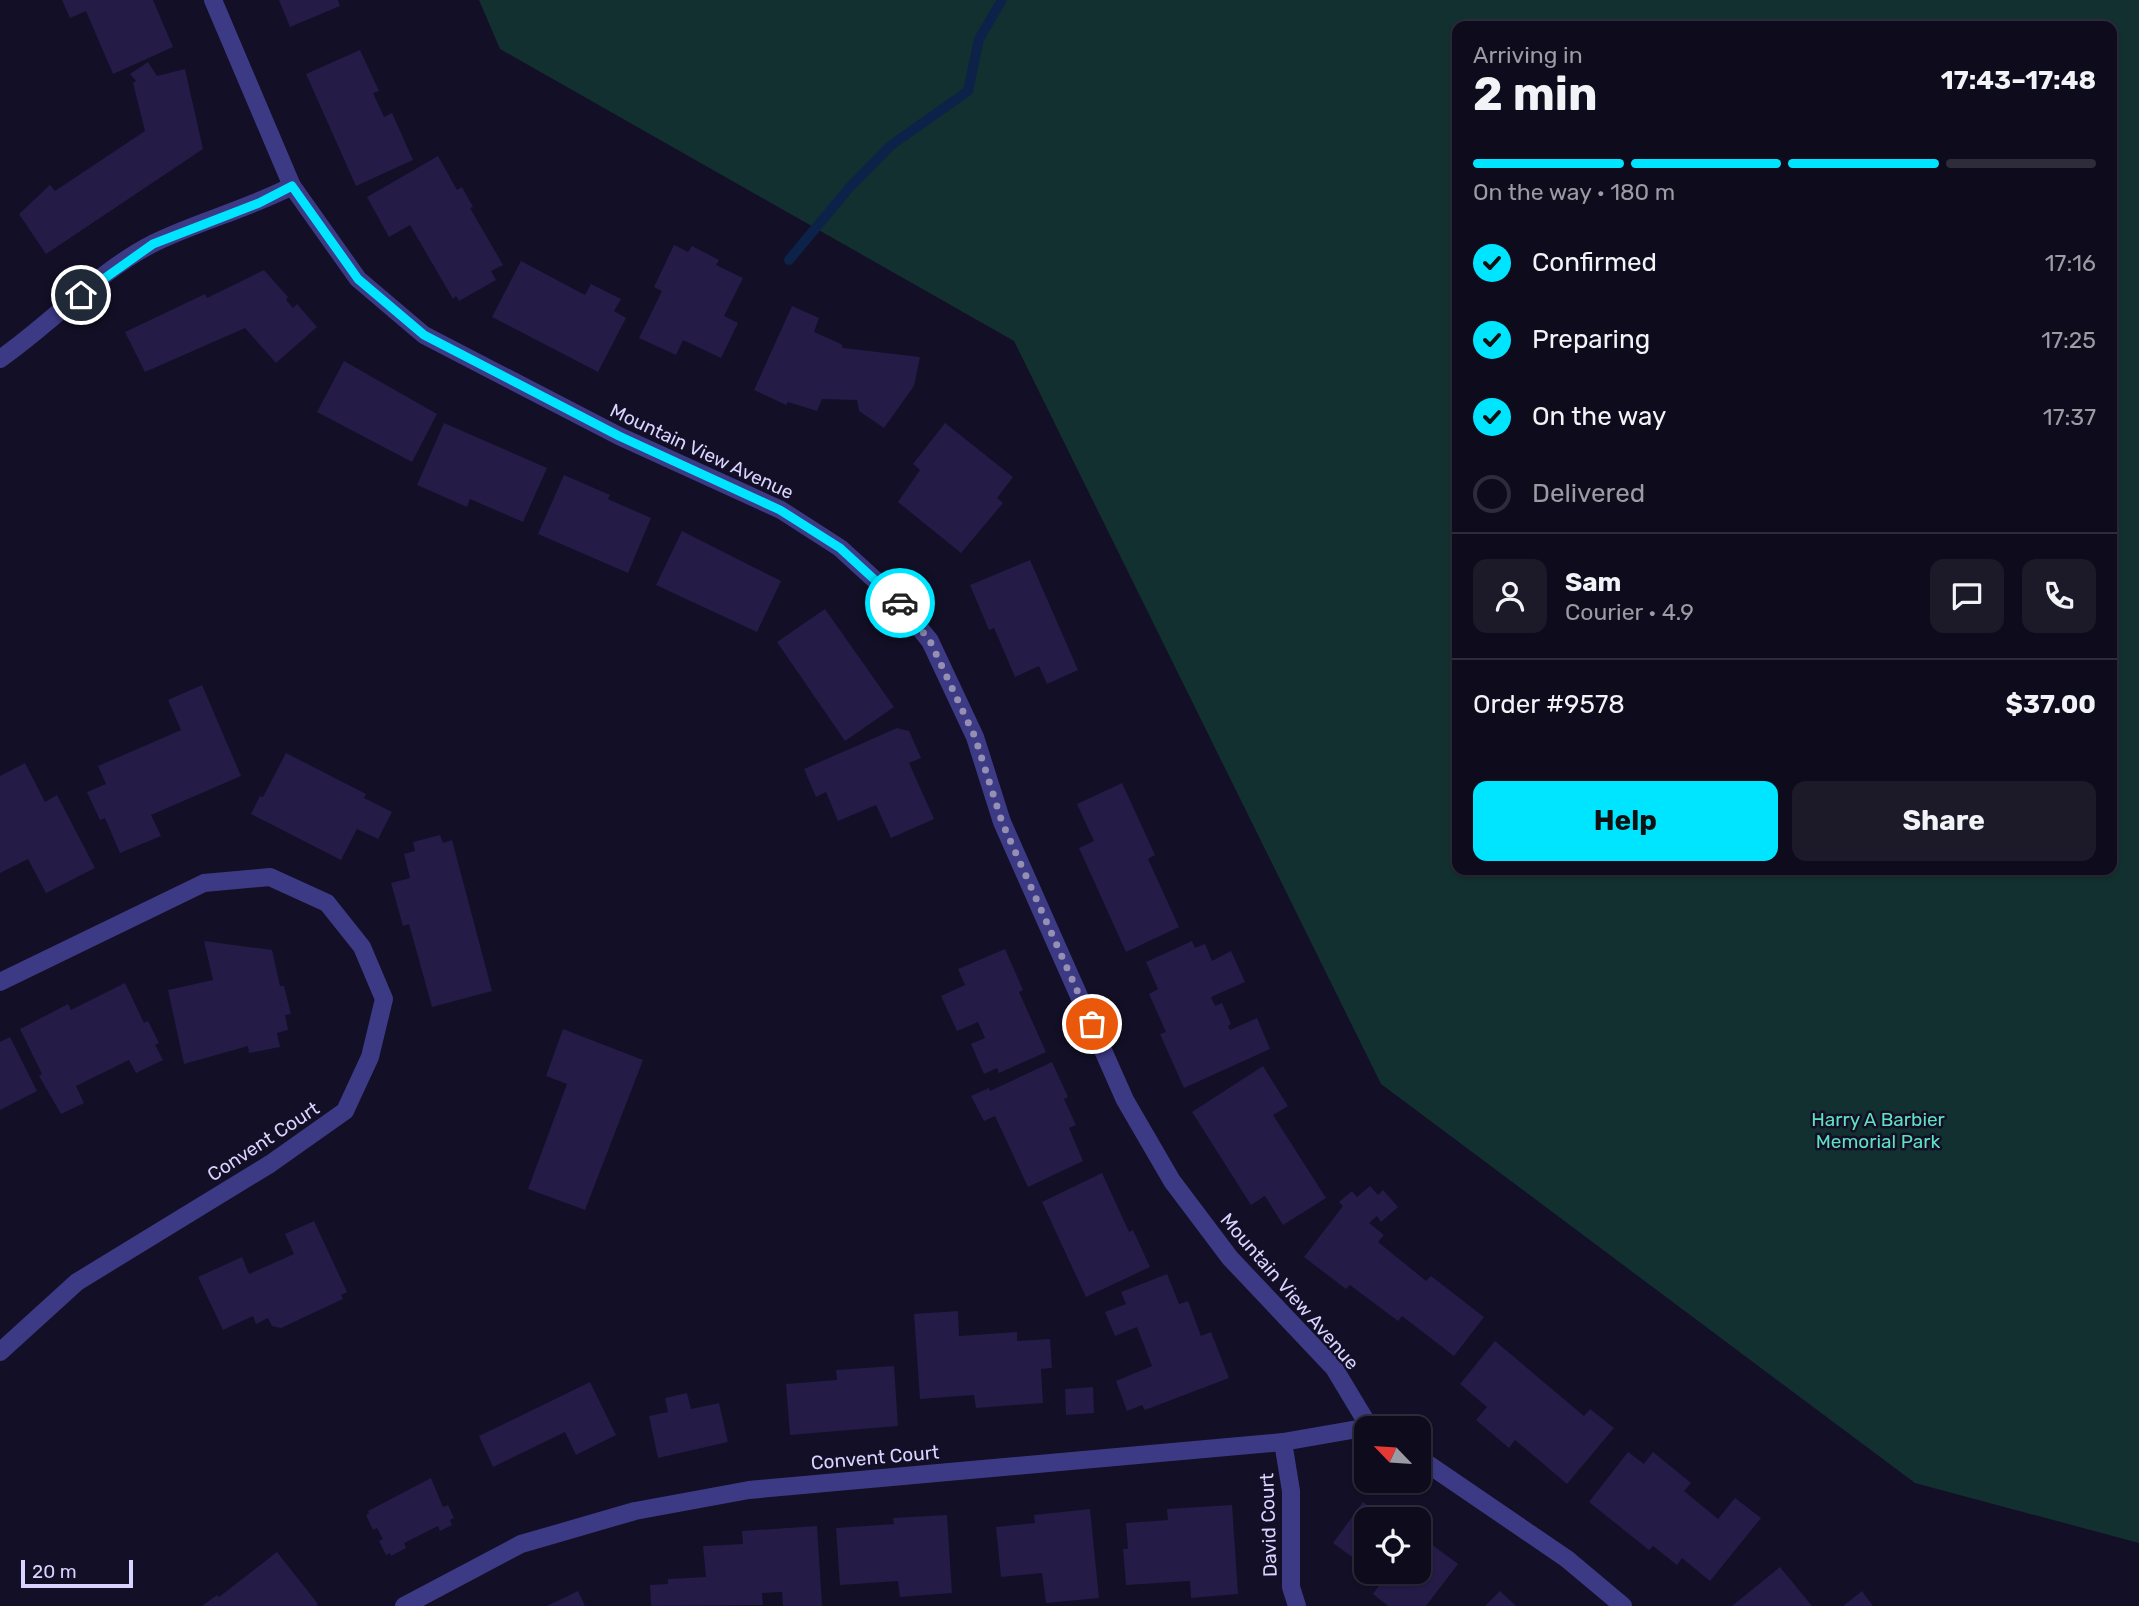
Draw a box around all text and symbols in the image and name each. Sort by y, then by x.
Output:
text: Arriving in [1473,41,1583,69]
text: 17:43–17:48 [1941,65,2096,96]
text: 2 min [1473,67,1598,122]
text: On the way · 180 m [1473,178,1675,206]
icon: check [1473,244,1511,282]
text: Confirmed [1532,247,1657,278]
text: 17:16 [2045,249,2096,277]
pin [51,265,111,325]
icon: home [62,276,100,314]
icon: check [1473,321,1511,359]
text: Preparing [1532,324,1650,355]
text: 17:25 [2041,326,2096,354]
icon: check [1473,398,1511,436]
street label: Mountain View Avenue [606,399,797,504]
text: On the way [1532,401,1666,432]
text: 17:37 [2043,403,2096,431]
text: Delivered [1532,478,1645,509]
button: person [1473,559,1547,633]
button: chat [1930,559,2004,633]
button: phone [2022,559,2096,633]
text: Sam [1565,567,1621,598]
courier [865,568,935,638]
icon: car [881,584,919,622]
text: Courier · 4.9 [1565,598,1694,626]
text: Order #9578 [1473,689,1625,720]
text: $37.00 [2006,689,2096,720]
button: Help [1473,781,1778,861]
button: Share [1792,781,2096,861]
pin [1062,994,1122,1054]
icon: bag [1073,1005,1111,1043]
street label: Convent Court [203,1096,324,1186]
park label: Harry A Barbier Memorial Park [1811,1108,1946,1153]
street label: Mountain View Avenue [1215,1208,1364,1374]
north arrow [1354,1416,1432,1493]
map controls [1354,1416,1431,1584]
street label: Convent Court [810,1440,941,1475]
street label: David Court [1255,1472,1282,1577]
button: locate [1354,1507,1431,1584]
scale bar [21,1557,133,1589]
text: 20 m [32,1560,77,1583]

